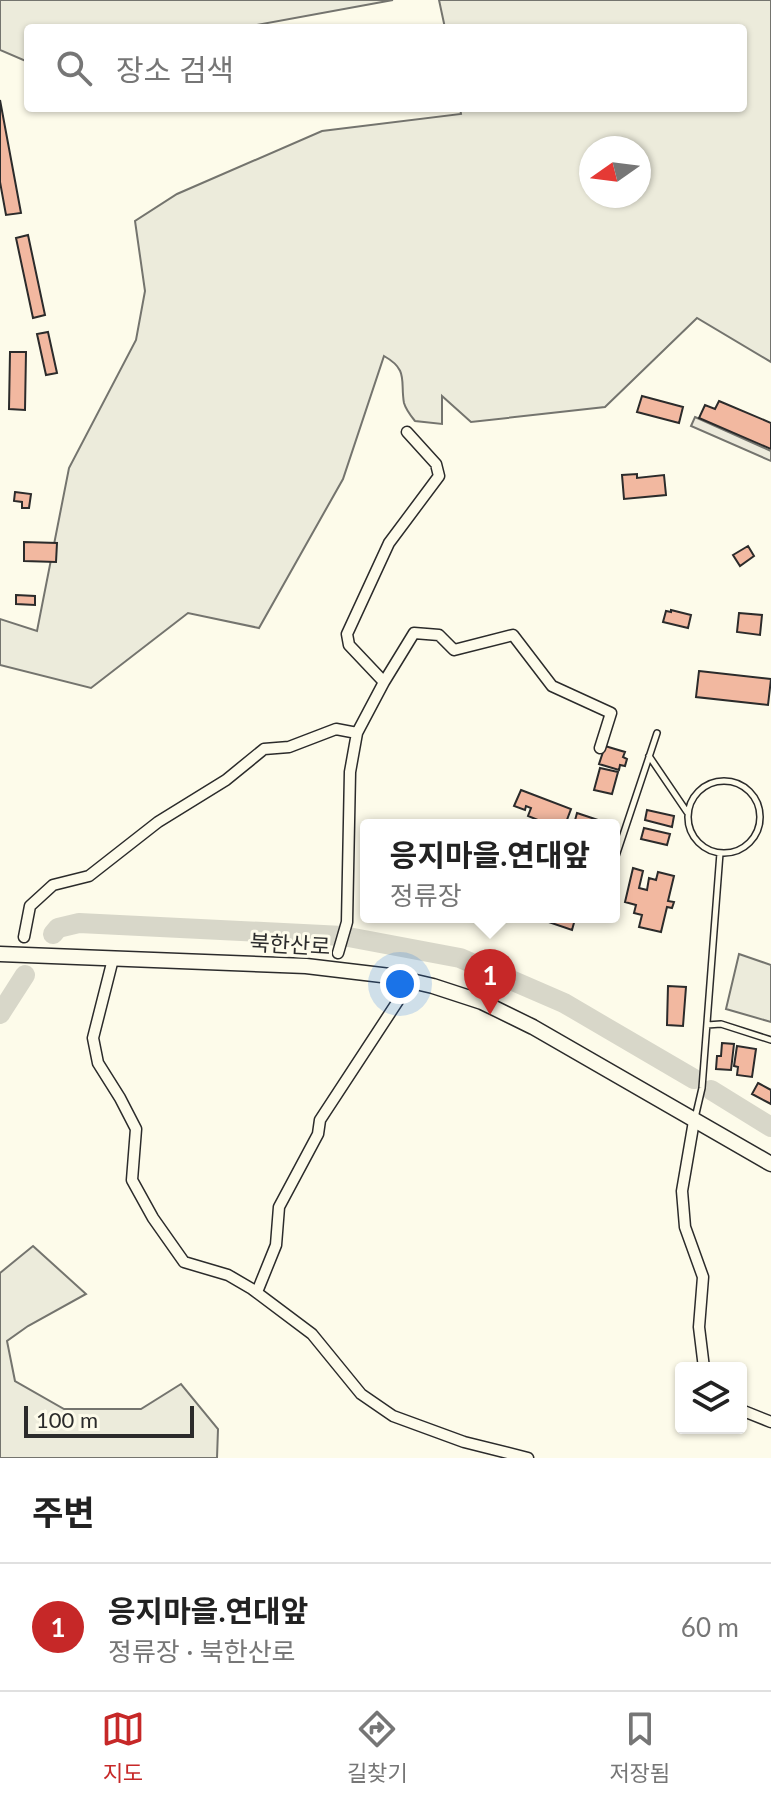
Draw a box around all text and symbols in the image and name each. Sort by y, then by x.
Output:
search box [24,24,747,112]
icon: search [52,46,96,90]
text: 장소 검색 [116,51,234,87]
north arrow [579,136,651,208]
popup [360,819,620,923]
text: 응지마을.연대앞 [390,836,590,872]
text: 정류장 [390,879,462,911]
street label: 북한산로 [249,928,331,960]
pin: 1 [464,949,516,1015]
your location [380,964,420,1004]
map controls [675,1362,747,1434]
button: layers [675,1362,747,1434]
scale bar [24,1402,194,1438]
text: 100 m [36,1406,98,1433]
text: 주변 [32,1491,95,1532]
text: 응지마을.연대앞 [108,1592,308,1628]
text: 1 [50,1611,66,1643]
text: 60 m [681,1611,739,1643]
text: 정류장 · 북한산로 [108,1635,296,1667]
tab: 지도 [101,1707,145,1787]
tab: 길찾기 [347,1707,408,1787]
tab: 저장됨 [609,1707,670,1787]

